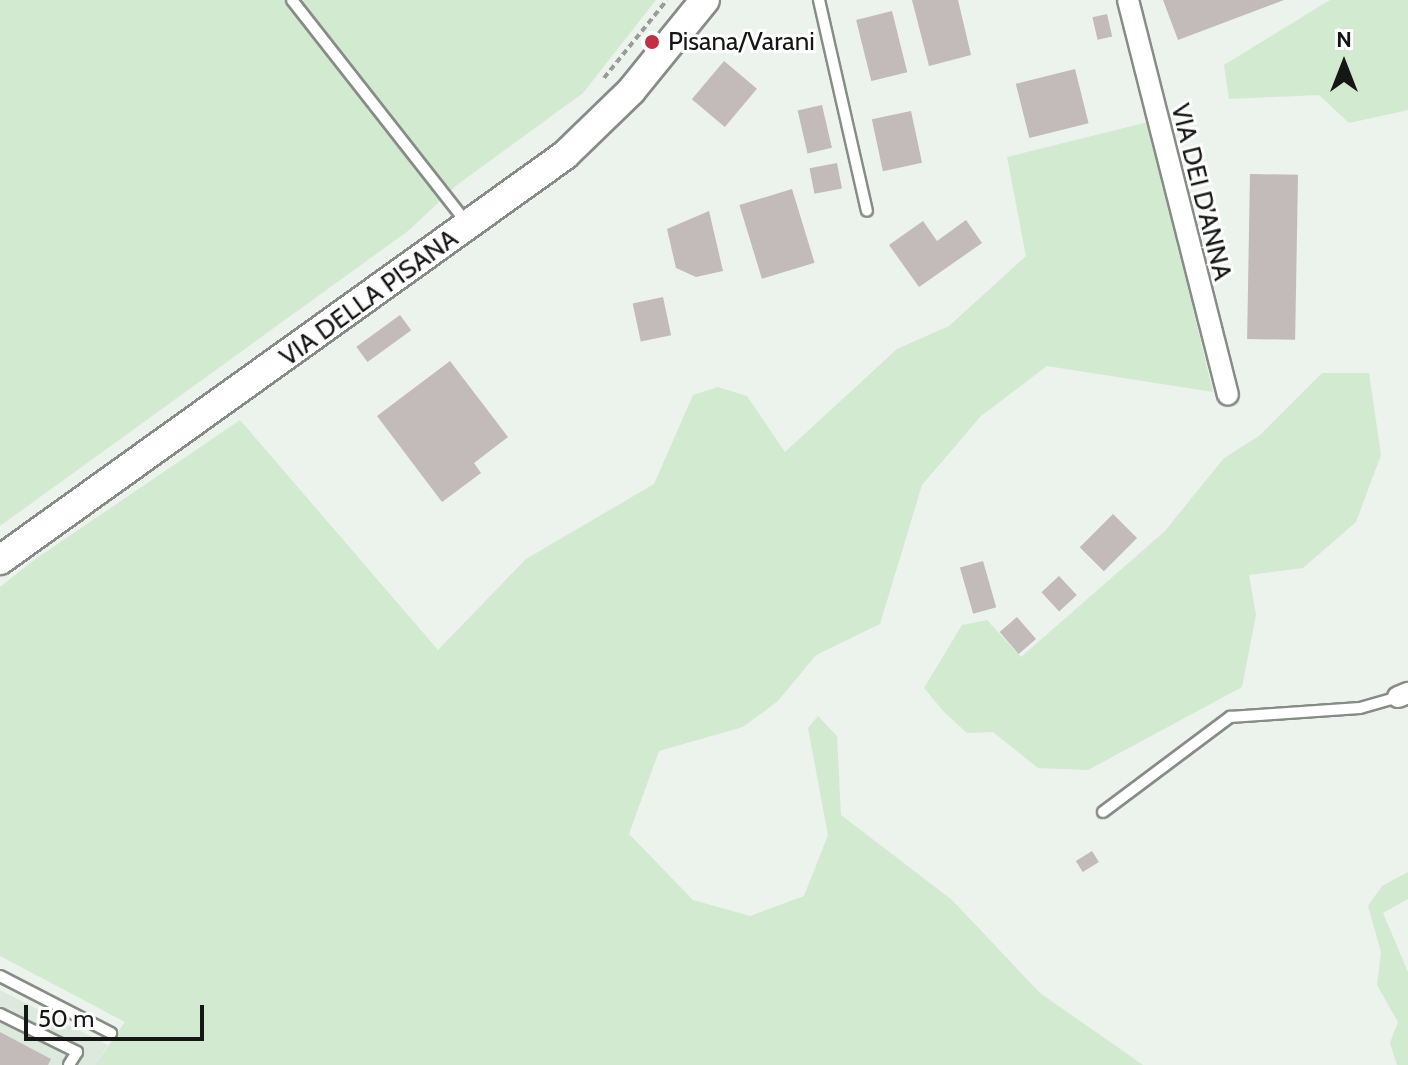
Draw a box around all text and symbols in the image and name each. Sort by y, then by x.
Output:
north arrow [1304,24,1384,104]
place label: Pisana/Varani [668,26,815,58]
text: N [1336,26,1352,53]
marker: Pisana/Varani [643,33,661,51]
street label: VIA DEI D’ANNA [1164,100,1238,284]
street label: VIA DELLA PISANA [274,223,464,373]
scale bar [28,989,208,1039]
text: 50 m [38,1004,94,1033]

